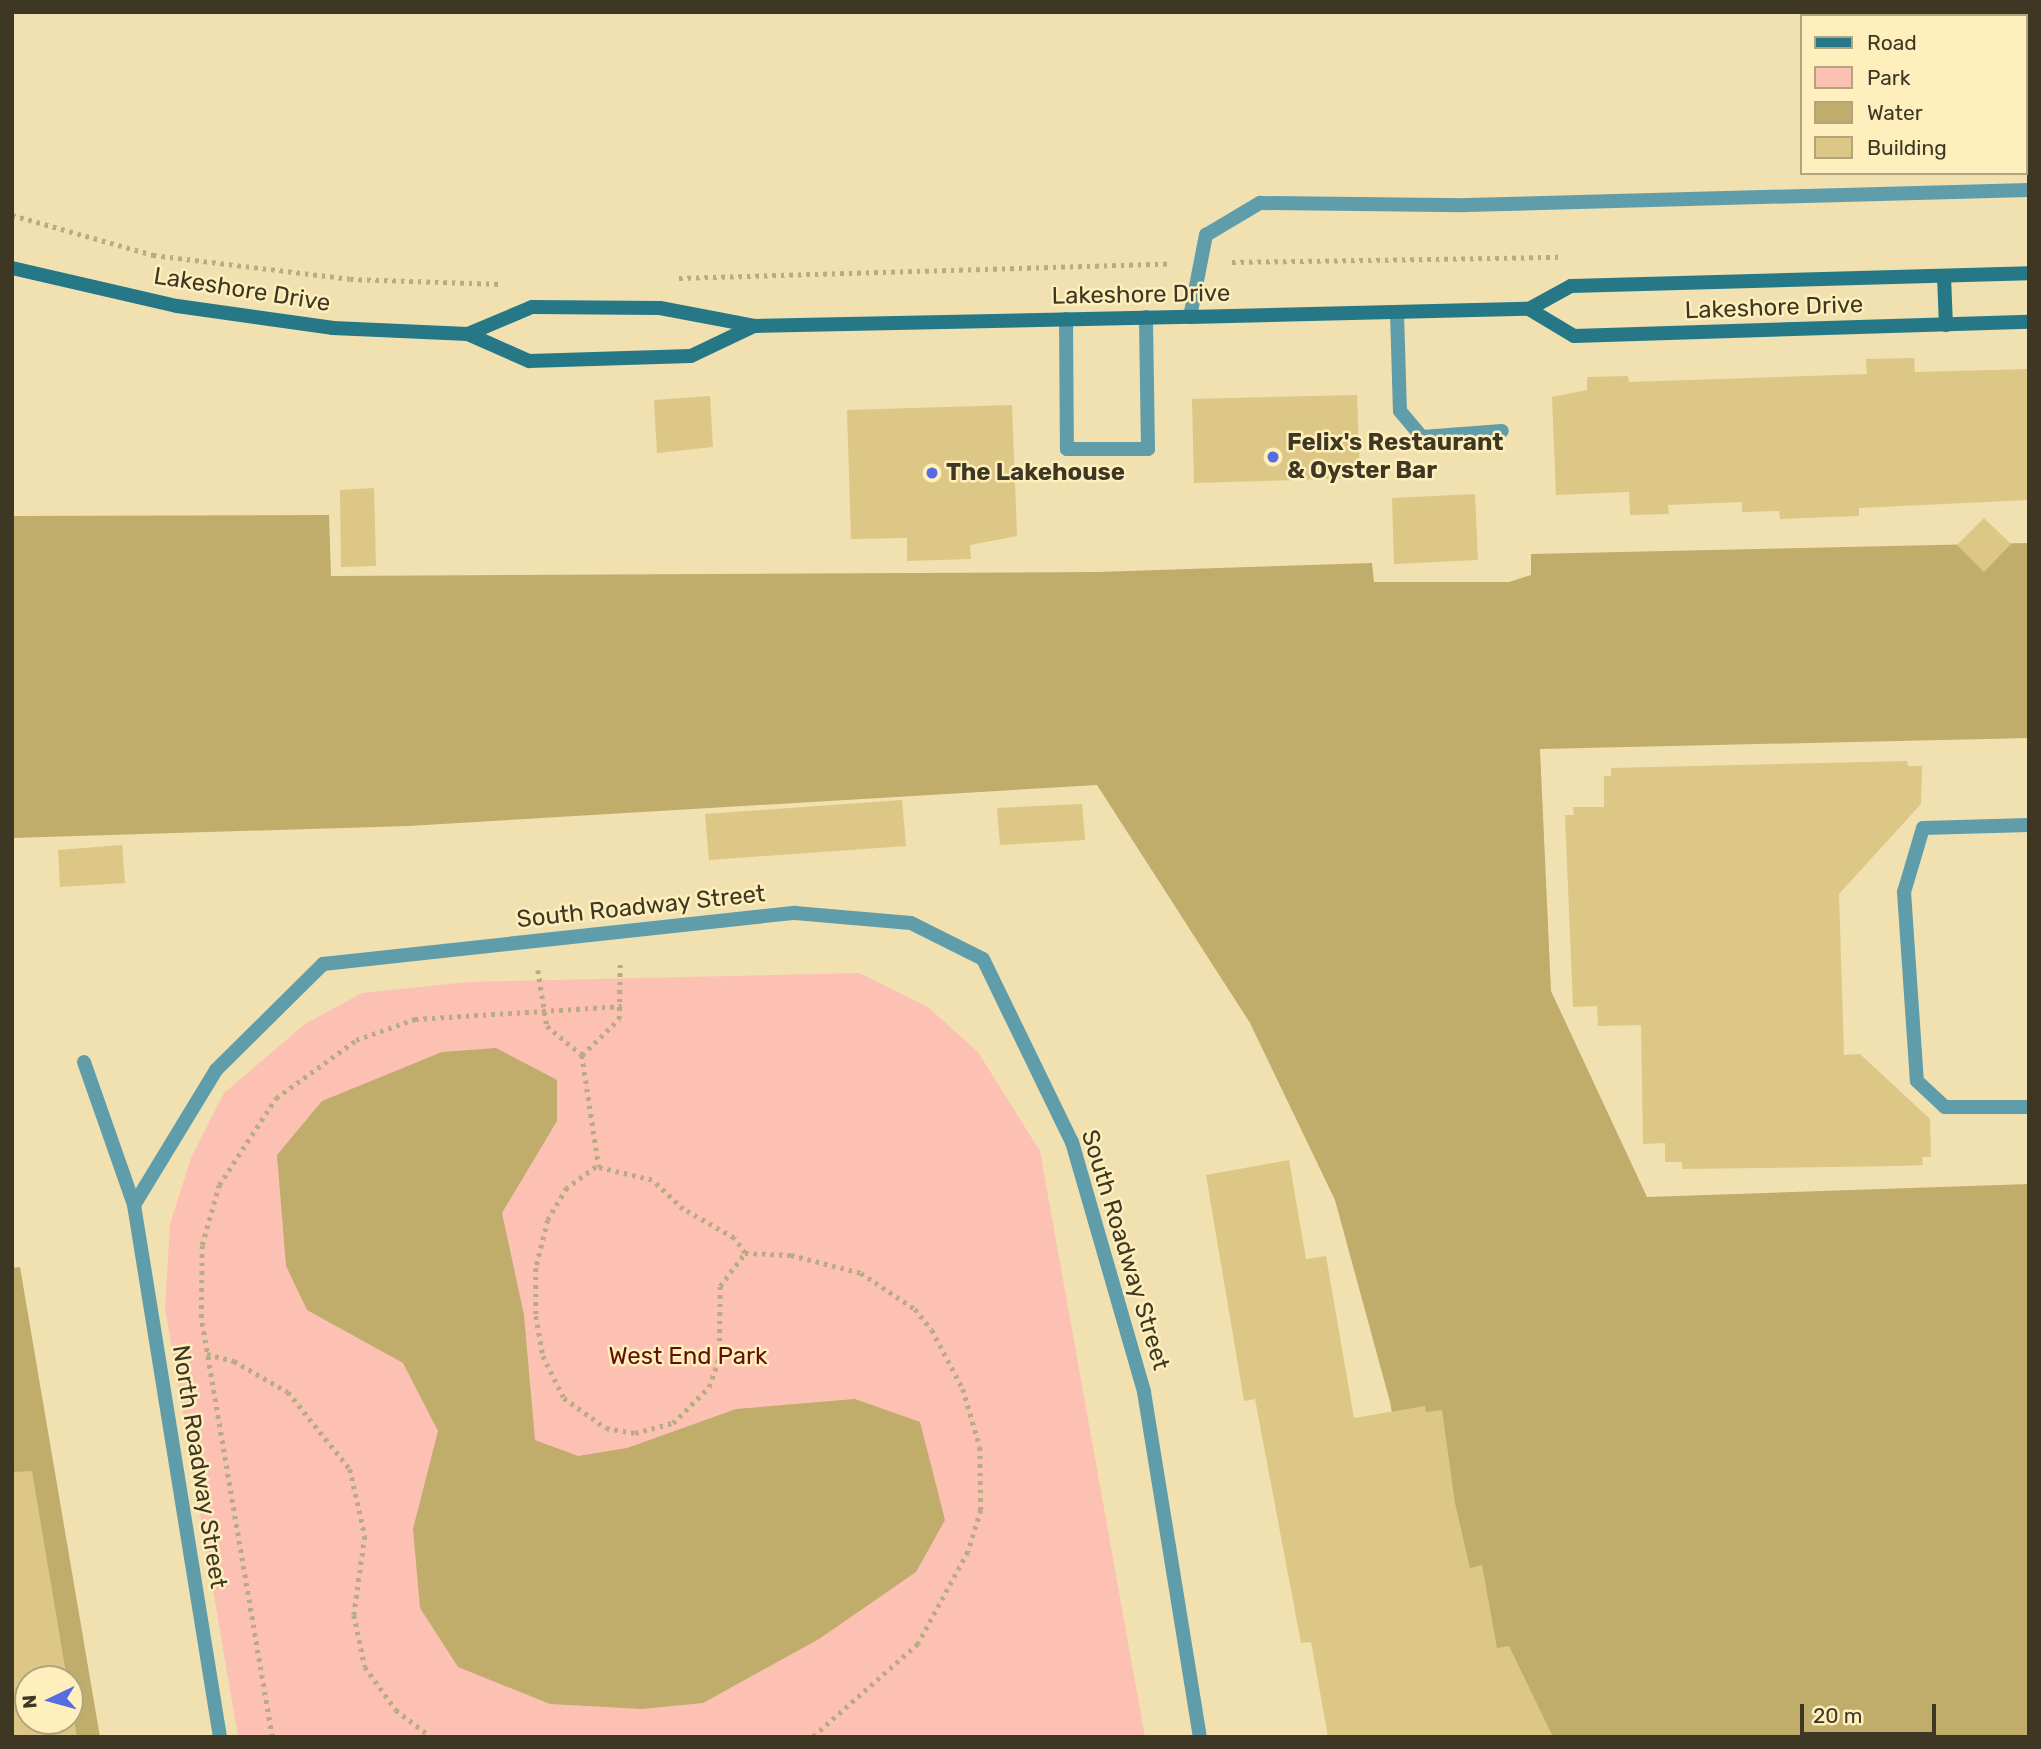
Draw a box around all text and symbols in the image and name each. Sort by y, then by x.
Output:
legend [1800,14,2027,175]
text: Road [1867,30,1917,55]
text: Park [1867,65,1911,90]
text: Water [1867,100,1923,125]
text: Building [1867,135,1947,160]
street label: Lakeshore Drive [152,262,332,318]
street label: Lakeshore Drive [1051,279,1231,311]
street label: Lakeshore Drive [1684,290,1864,326]
place label: Felix's Restaurant & Oyster Bar [1287,429,1503,485]
marker: Felix's Restaurant & Oyster Bar [1265,449,1281,465]
place label: The Lakehouse [946,459,1125,487]
marker: The Lakehouse [924,465,940,481]
street label: South Roadway Street [515,880,767,934]
street label: South Roadway Street [1075,1126,1175,1374]
street label: North Roadway Street [165,1343,233,1591]
park label: West End Park [609,1343,767,1371]
north arrow [14,1665,84,1735]
scale bar [1803,1690,1940,1734]
text: N [18,1694,42,1710]
text: 20 m [1813,1703,1862,1728]

